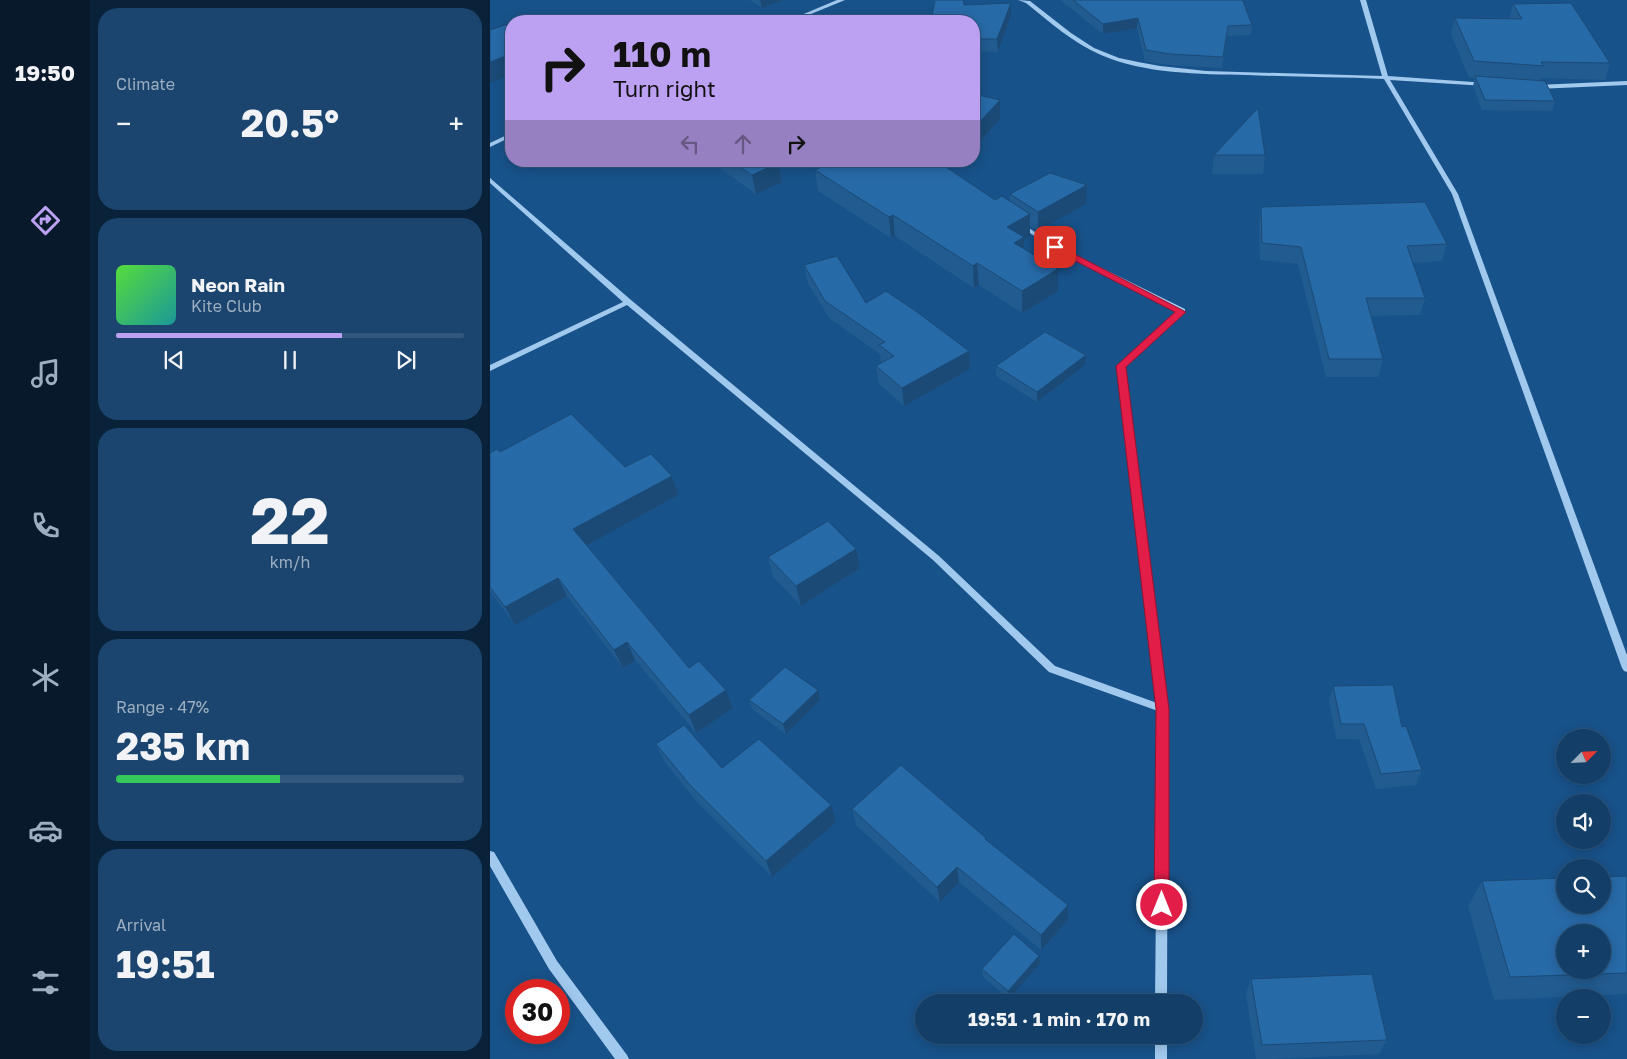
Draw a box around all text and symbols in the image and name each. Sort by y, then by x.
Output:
text: 110 m [613,33,711,75]
icon: right [530,35,595,100]
text: 19:50 [15,59,75,86]
text: Climate [116,74,175,94]
text: Turn right [613,75,716,102]
text: 20.5° [241,100,339,145]
text: − [116,107,131,140]
text: + [449,107,464,140]
icon: left [676,130,704,158]
icon: ahead [729,130,757,158]
icon: right [782,130,810,158]
icon: directions [28,203,63,238]
pin [1034,226,1076,268]
icon: arrive [1041,233,1069,261]
text: Neon Rain [191,273,285,296]
text: Kite Club [191,296,262,316]
icon: previous [160,346,188,374]
icon: pause [276,346,304,374]
icon: next [392,346,420,374]
icon: music [28,356,63,391]
text: 22 [250,480,330,558]
icon: phone [28,508,63,543]
text: km/h [270,552,310,572]
icon: climate [28,660,63,695]
text: Range · 47% [116,697,209,717]
text: 235 km [116,723,250,768]
north arrow [1556,729,1611,784]
map controls [1556,729,1611,1044]
button: sound [1556,794,1611,849]
icon: car [28,813,63,848]
button: search [1556,859,1611,914]
position arrow [1135,878,1187,930]
text: Arrival [116,915,166,935]
button: + [1556,924,1611,979]
text: 19:51 [116,941,215,986]
icon: filters [28,965,63,1000]
speed limit sign: 30 [505,979,570,1044]
button: − [1556,989,1611,1044]
text: 19:51 · 1 min · 170 m [968,1007,1150,1030]

